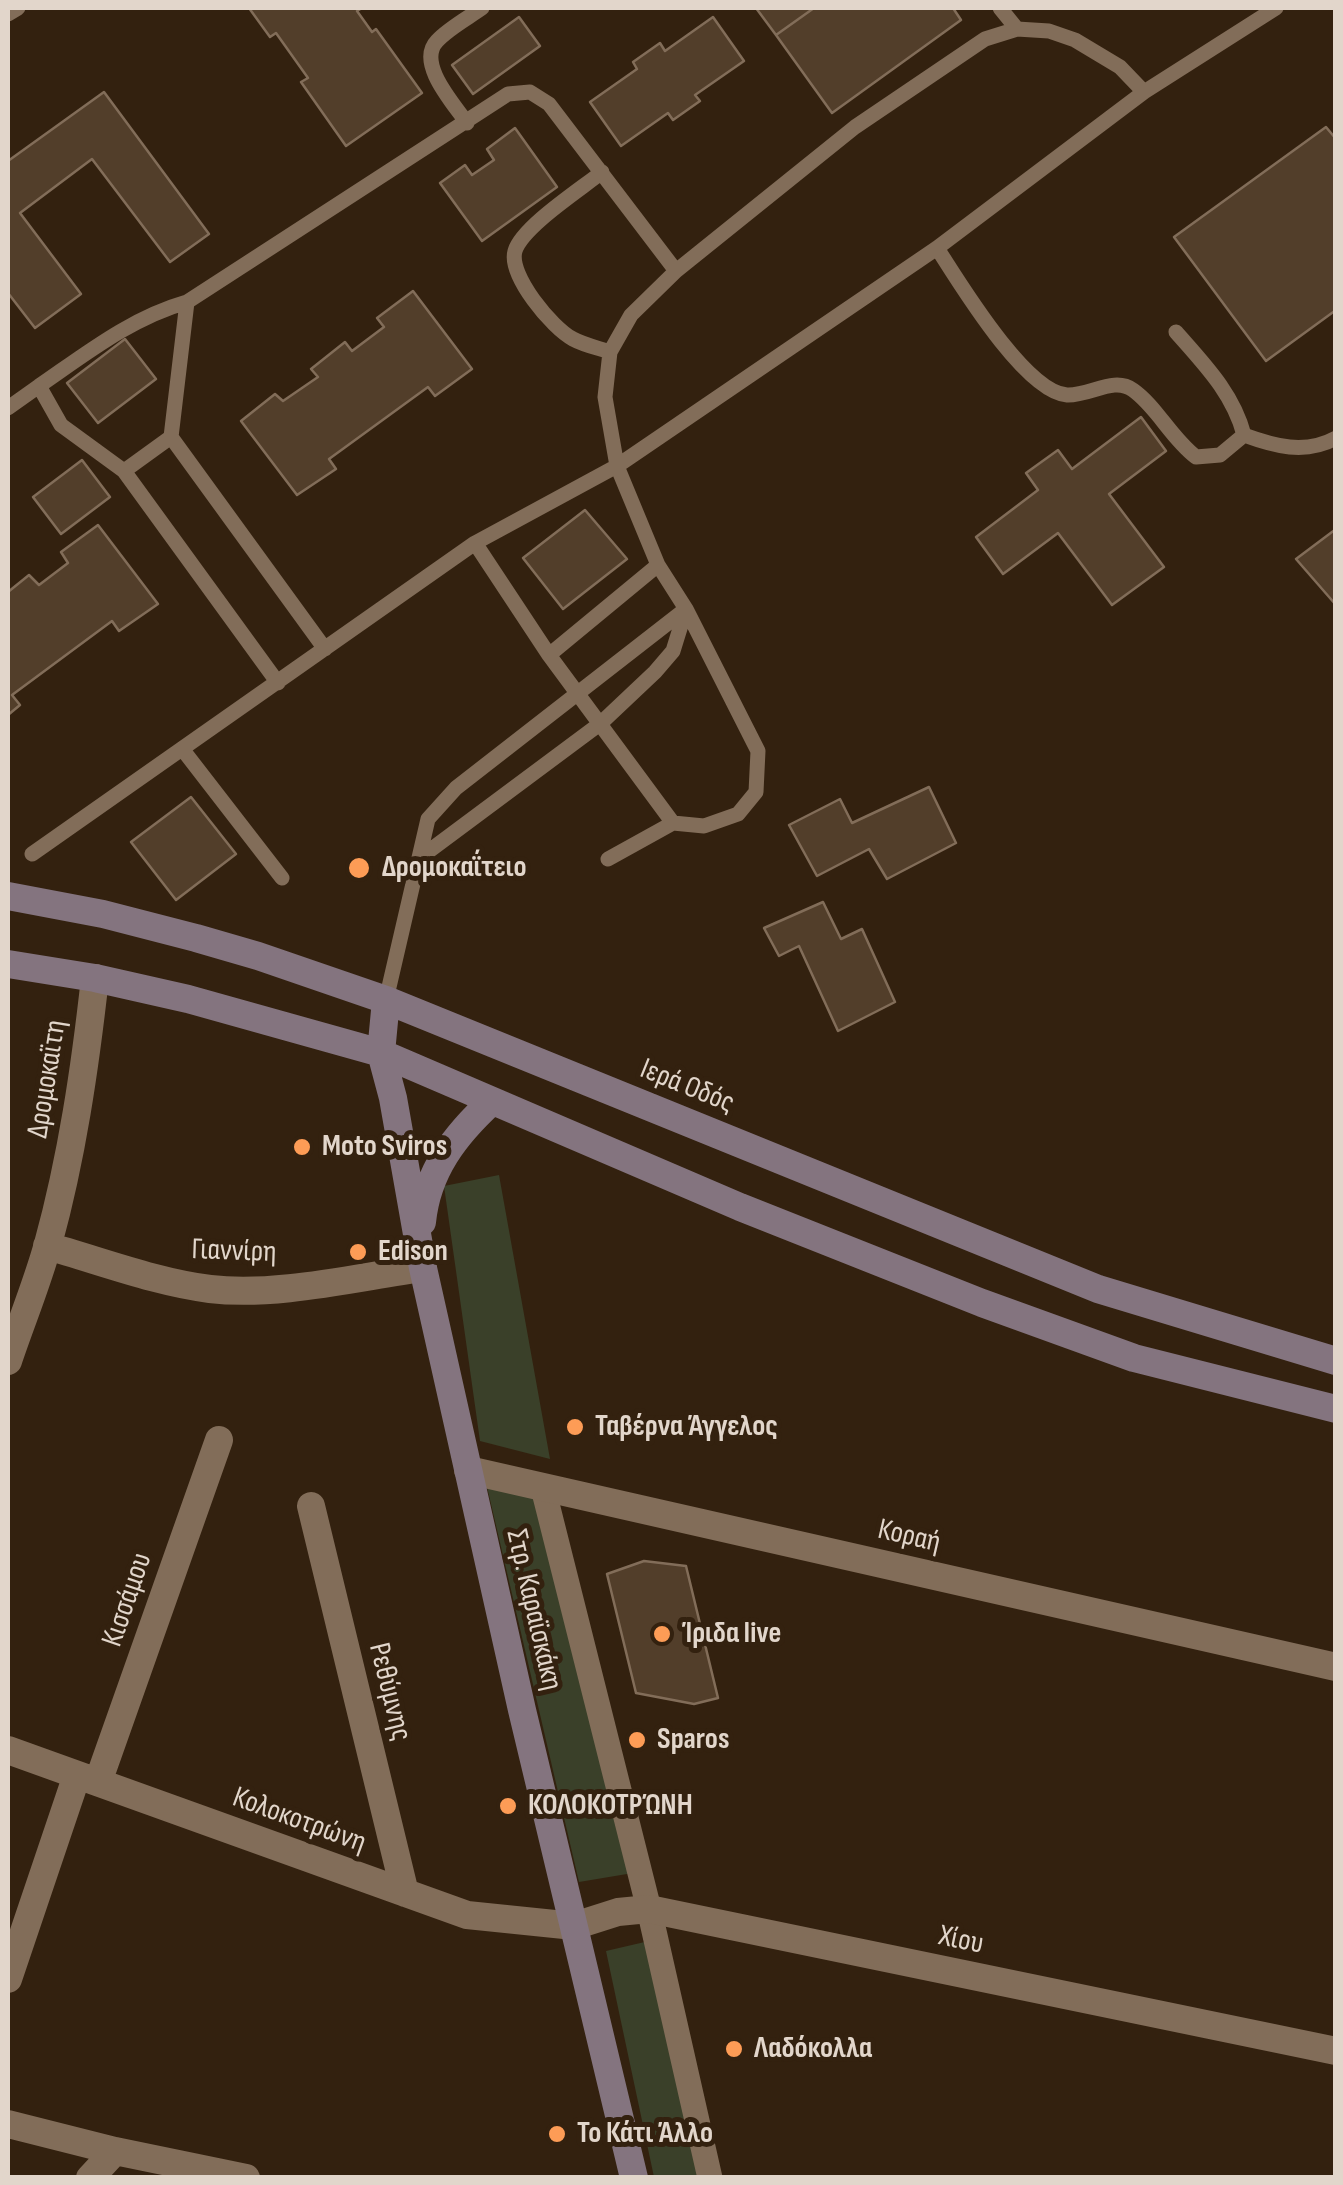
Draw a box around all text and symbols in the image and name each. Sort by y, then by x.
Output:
place label: Δρομοκαΐτειο [382,850,526,886]
marker: Δρομοκαΐτειο [346,855,372,881]
street label: Δρομοκαϊτη [21,1017,75,1141]
street label: Ιερά Οδός [635,1052,739,1122]
place label: Moto Sviros [322,1129,447,1165]
marker: Moto Sviros [291,1136,313,1158]
street label: Γιαννίρη [191,1233,277,1271]
place label: Edison [378,1234,448,1270]
marker: Edison [347,1241,369,1263]
place label: Ταβέρνα Άγγελος [595,1409,778,1445]
marker: Ταβέρνα Άγγελος [564,1416,586,1438]
street label: Κοραή [874,1512,944,1562]
street label: Στρ. Καραϊσκάκη [497,1526,569,1694]
street label: Κισσάμου [95,1548,161,1652]
place label: Ίριδα live [682,1616,781,1652]
marker: Ίριδα live [651,1623,673,1645]
street label: Ρεθύμνης [359,1639,419,1745]
place label: Sparos [657,1722,729,1758]
marker: Sparos [626,1729,648,1751]
street label: Κολοκοτρώνη [227,1780,371,1862]
place label: ΚΟΛΟΚΟΤΡΏΝΗ [528,1788,693,1824]
marker: ΚΟΛΟΚΟΤΡΏΝΗ [497,1795,519,1817]
street label: Χίου [935,1919,987,1963]
place label: Λαδόκολλα [754,2031,872,2067]
marker: Λαδόκολλα [723,2038,745,2060]
place label: Το Κάτι Άλλο [577,2116,713,2152]
marker: Το Κάτι Άλλο [546,2123,568,2145]

